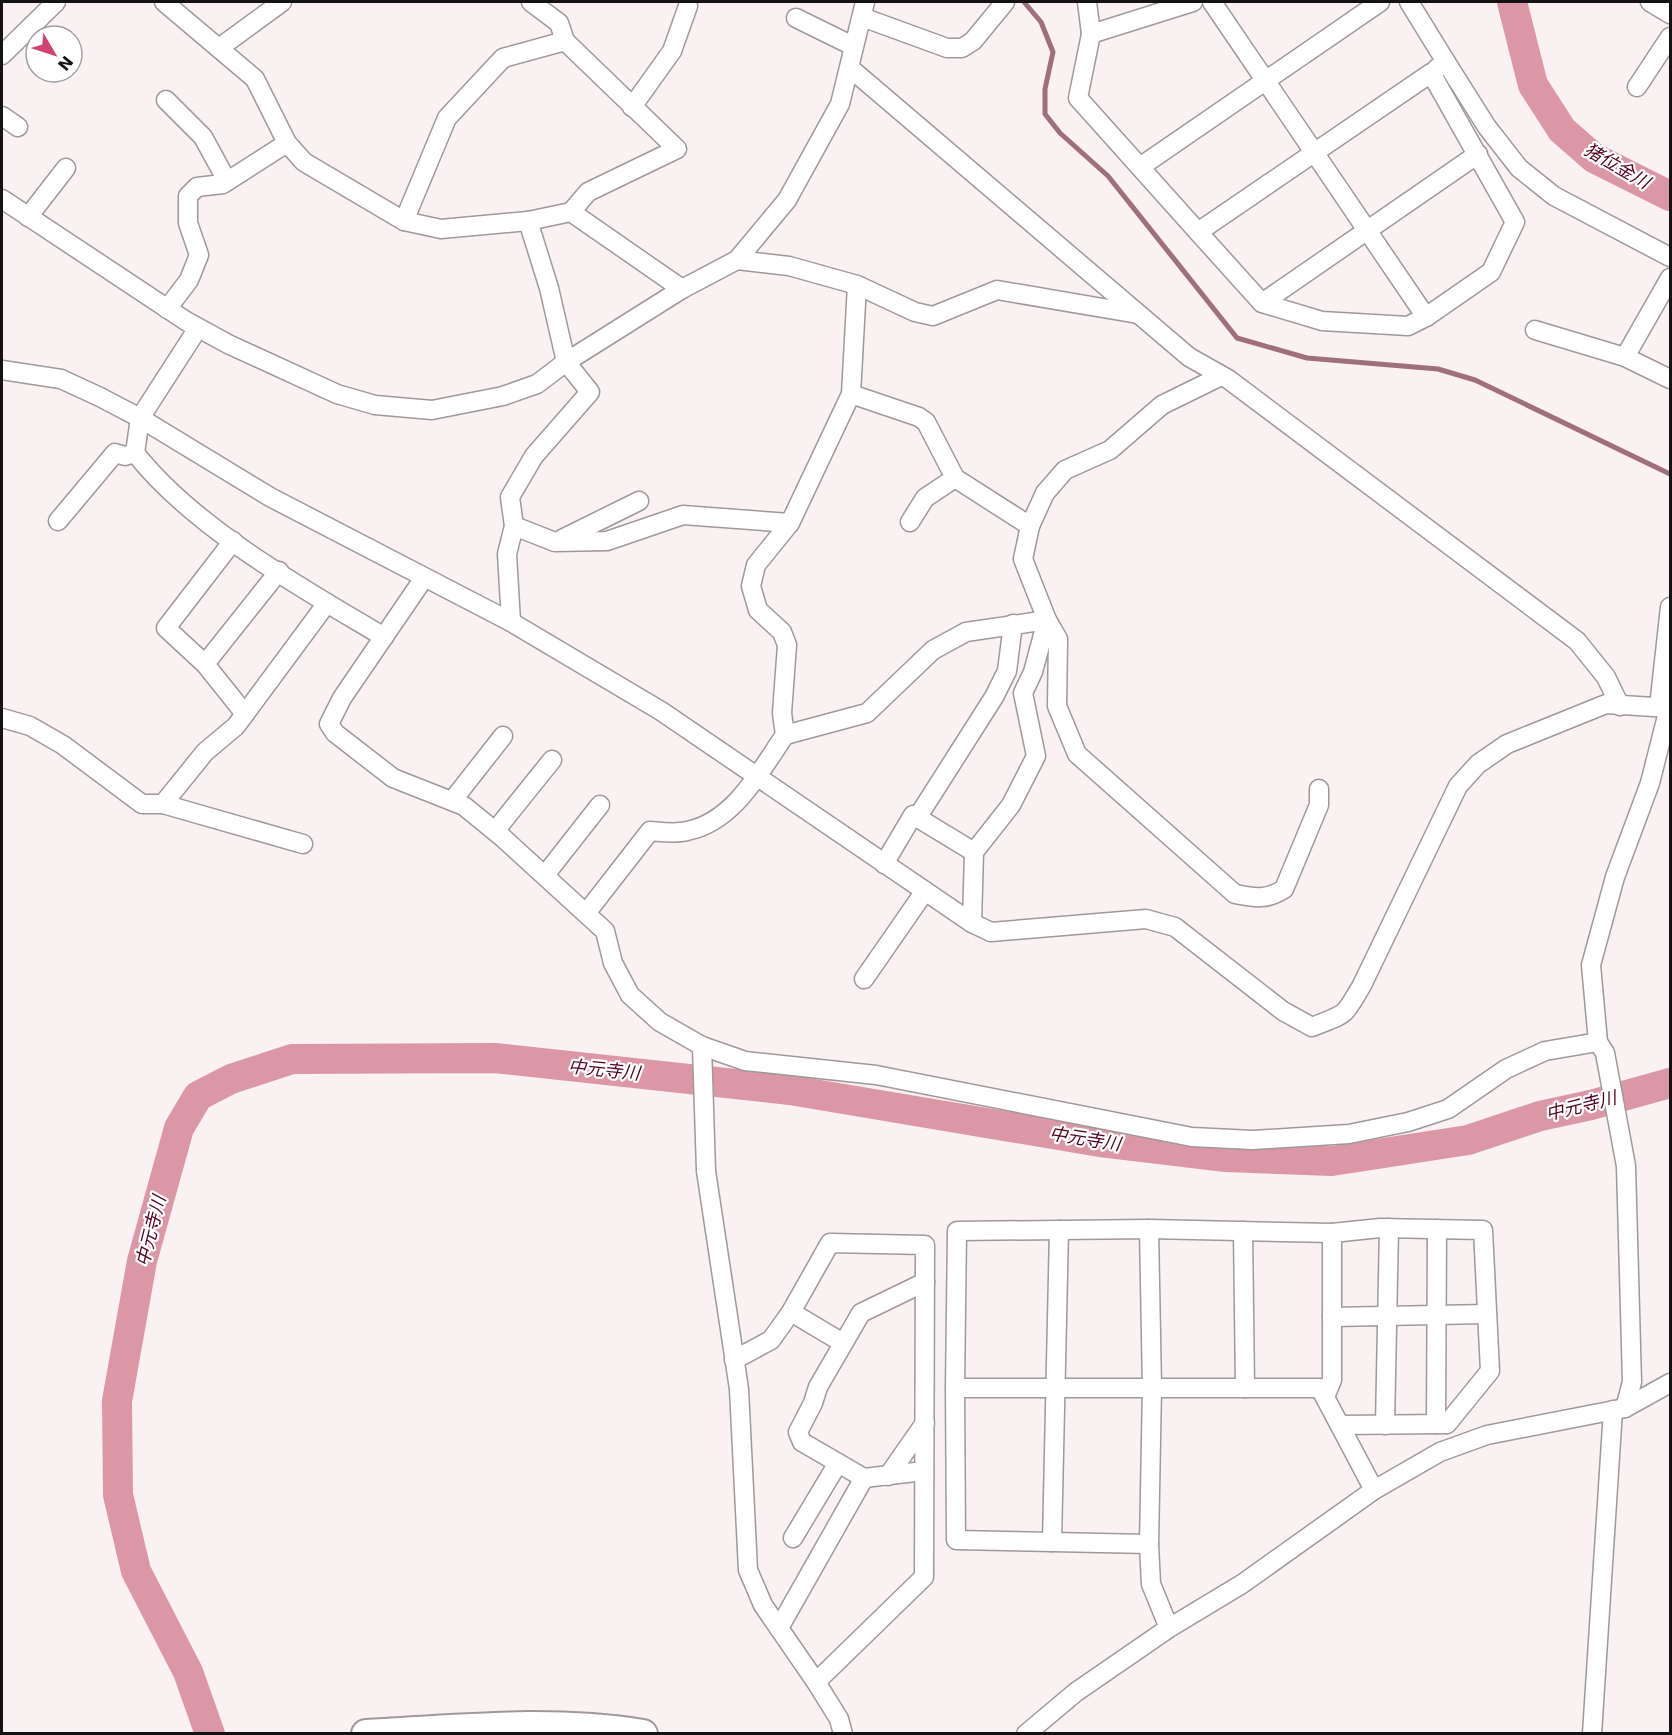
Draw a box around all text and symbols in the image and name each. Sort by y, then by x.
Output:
north arrow [24,24,84,84]
text: N [54,52,77,74]
water label: 猪位金川 [1581,138,1655,194]
water label: 中元寺川 [567,1055,643,1084]
water label: 中元寺川 [1543,1086,1620,1124]
water label: 中元寺川 [1048,1123,1124,1155]
water label: 中元寺川 [132,1191,170,1268]

